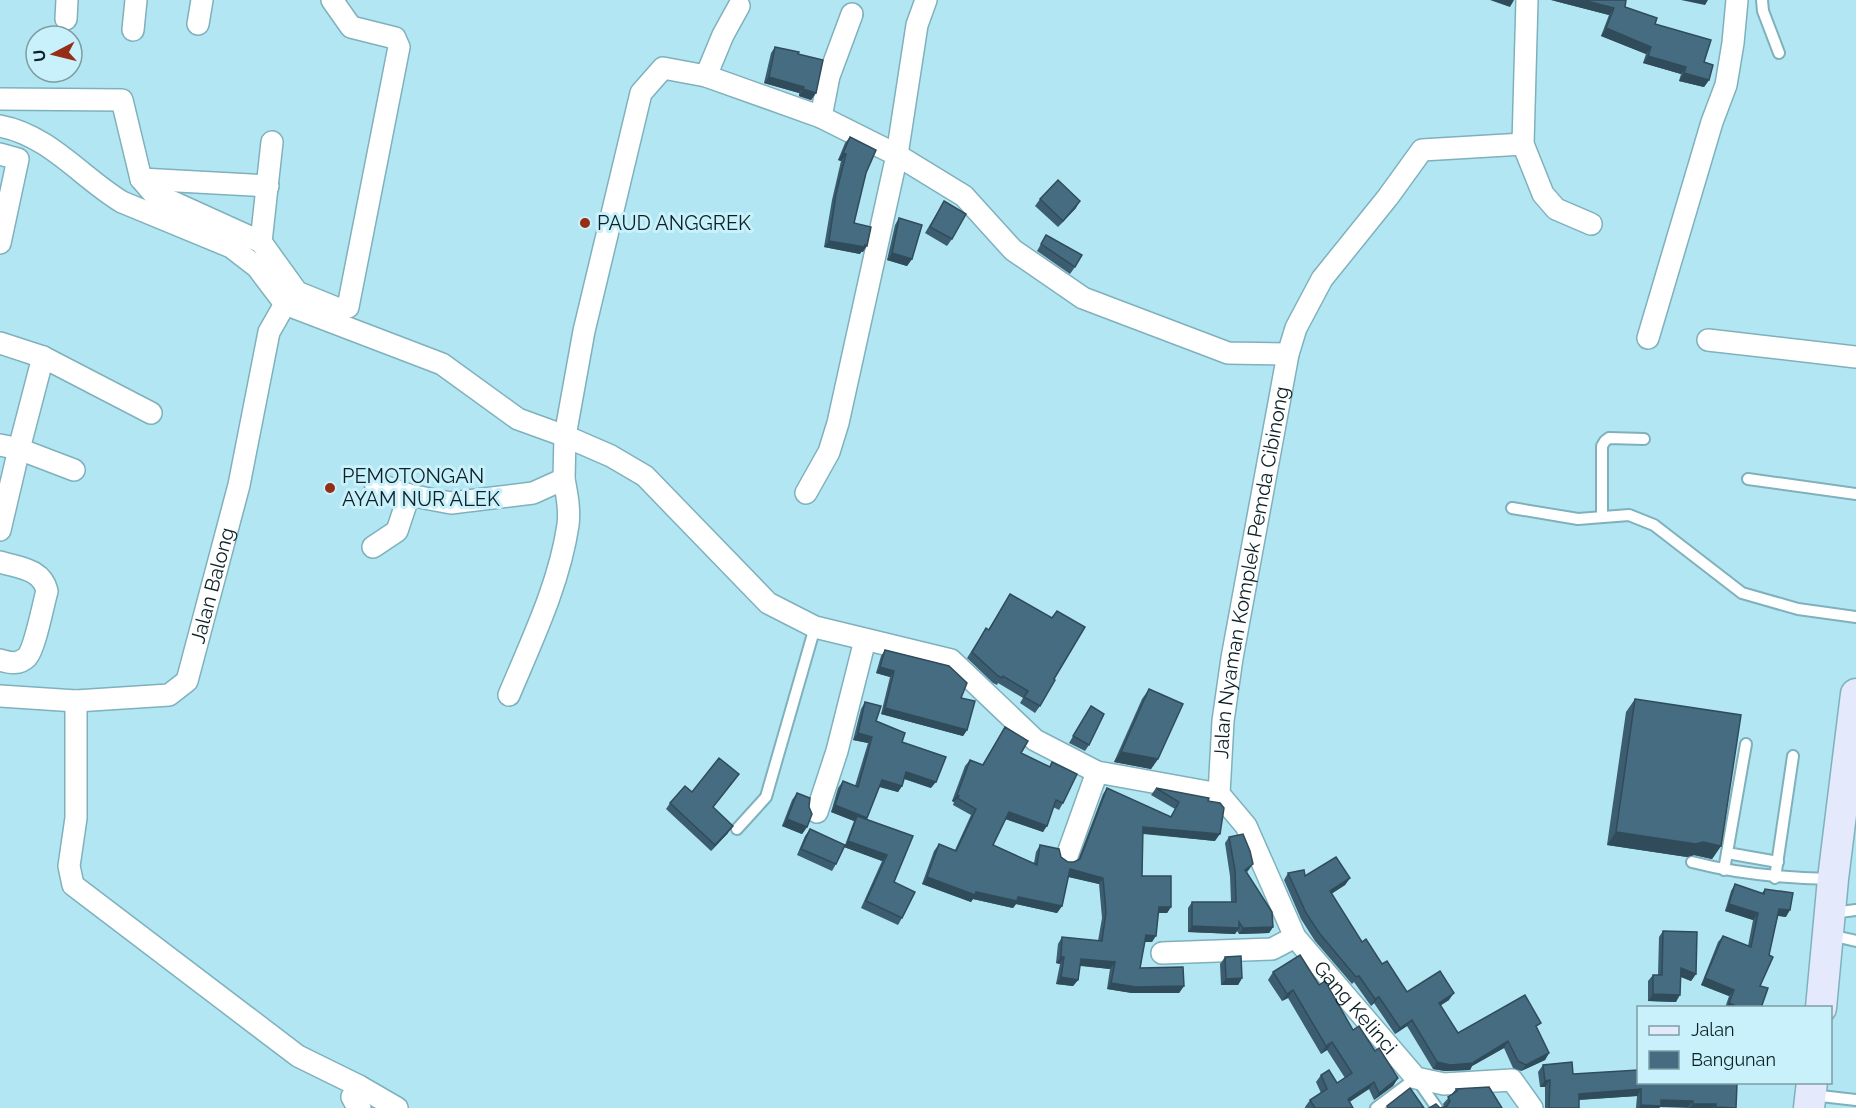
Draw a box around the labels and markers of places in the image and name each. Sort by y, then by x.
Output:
place label: PAUD ANGGREK [597,211,751,235]
marker: PAUD ANGGREK [578,216,592,230]
place label: PEMOTONGAN AYAM NUR ALEK [342,464,500,511]
marker: PEMOTONGAN AYAM NUR ALEK [323,481,337,495]

